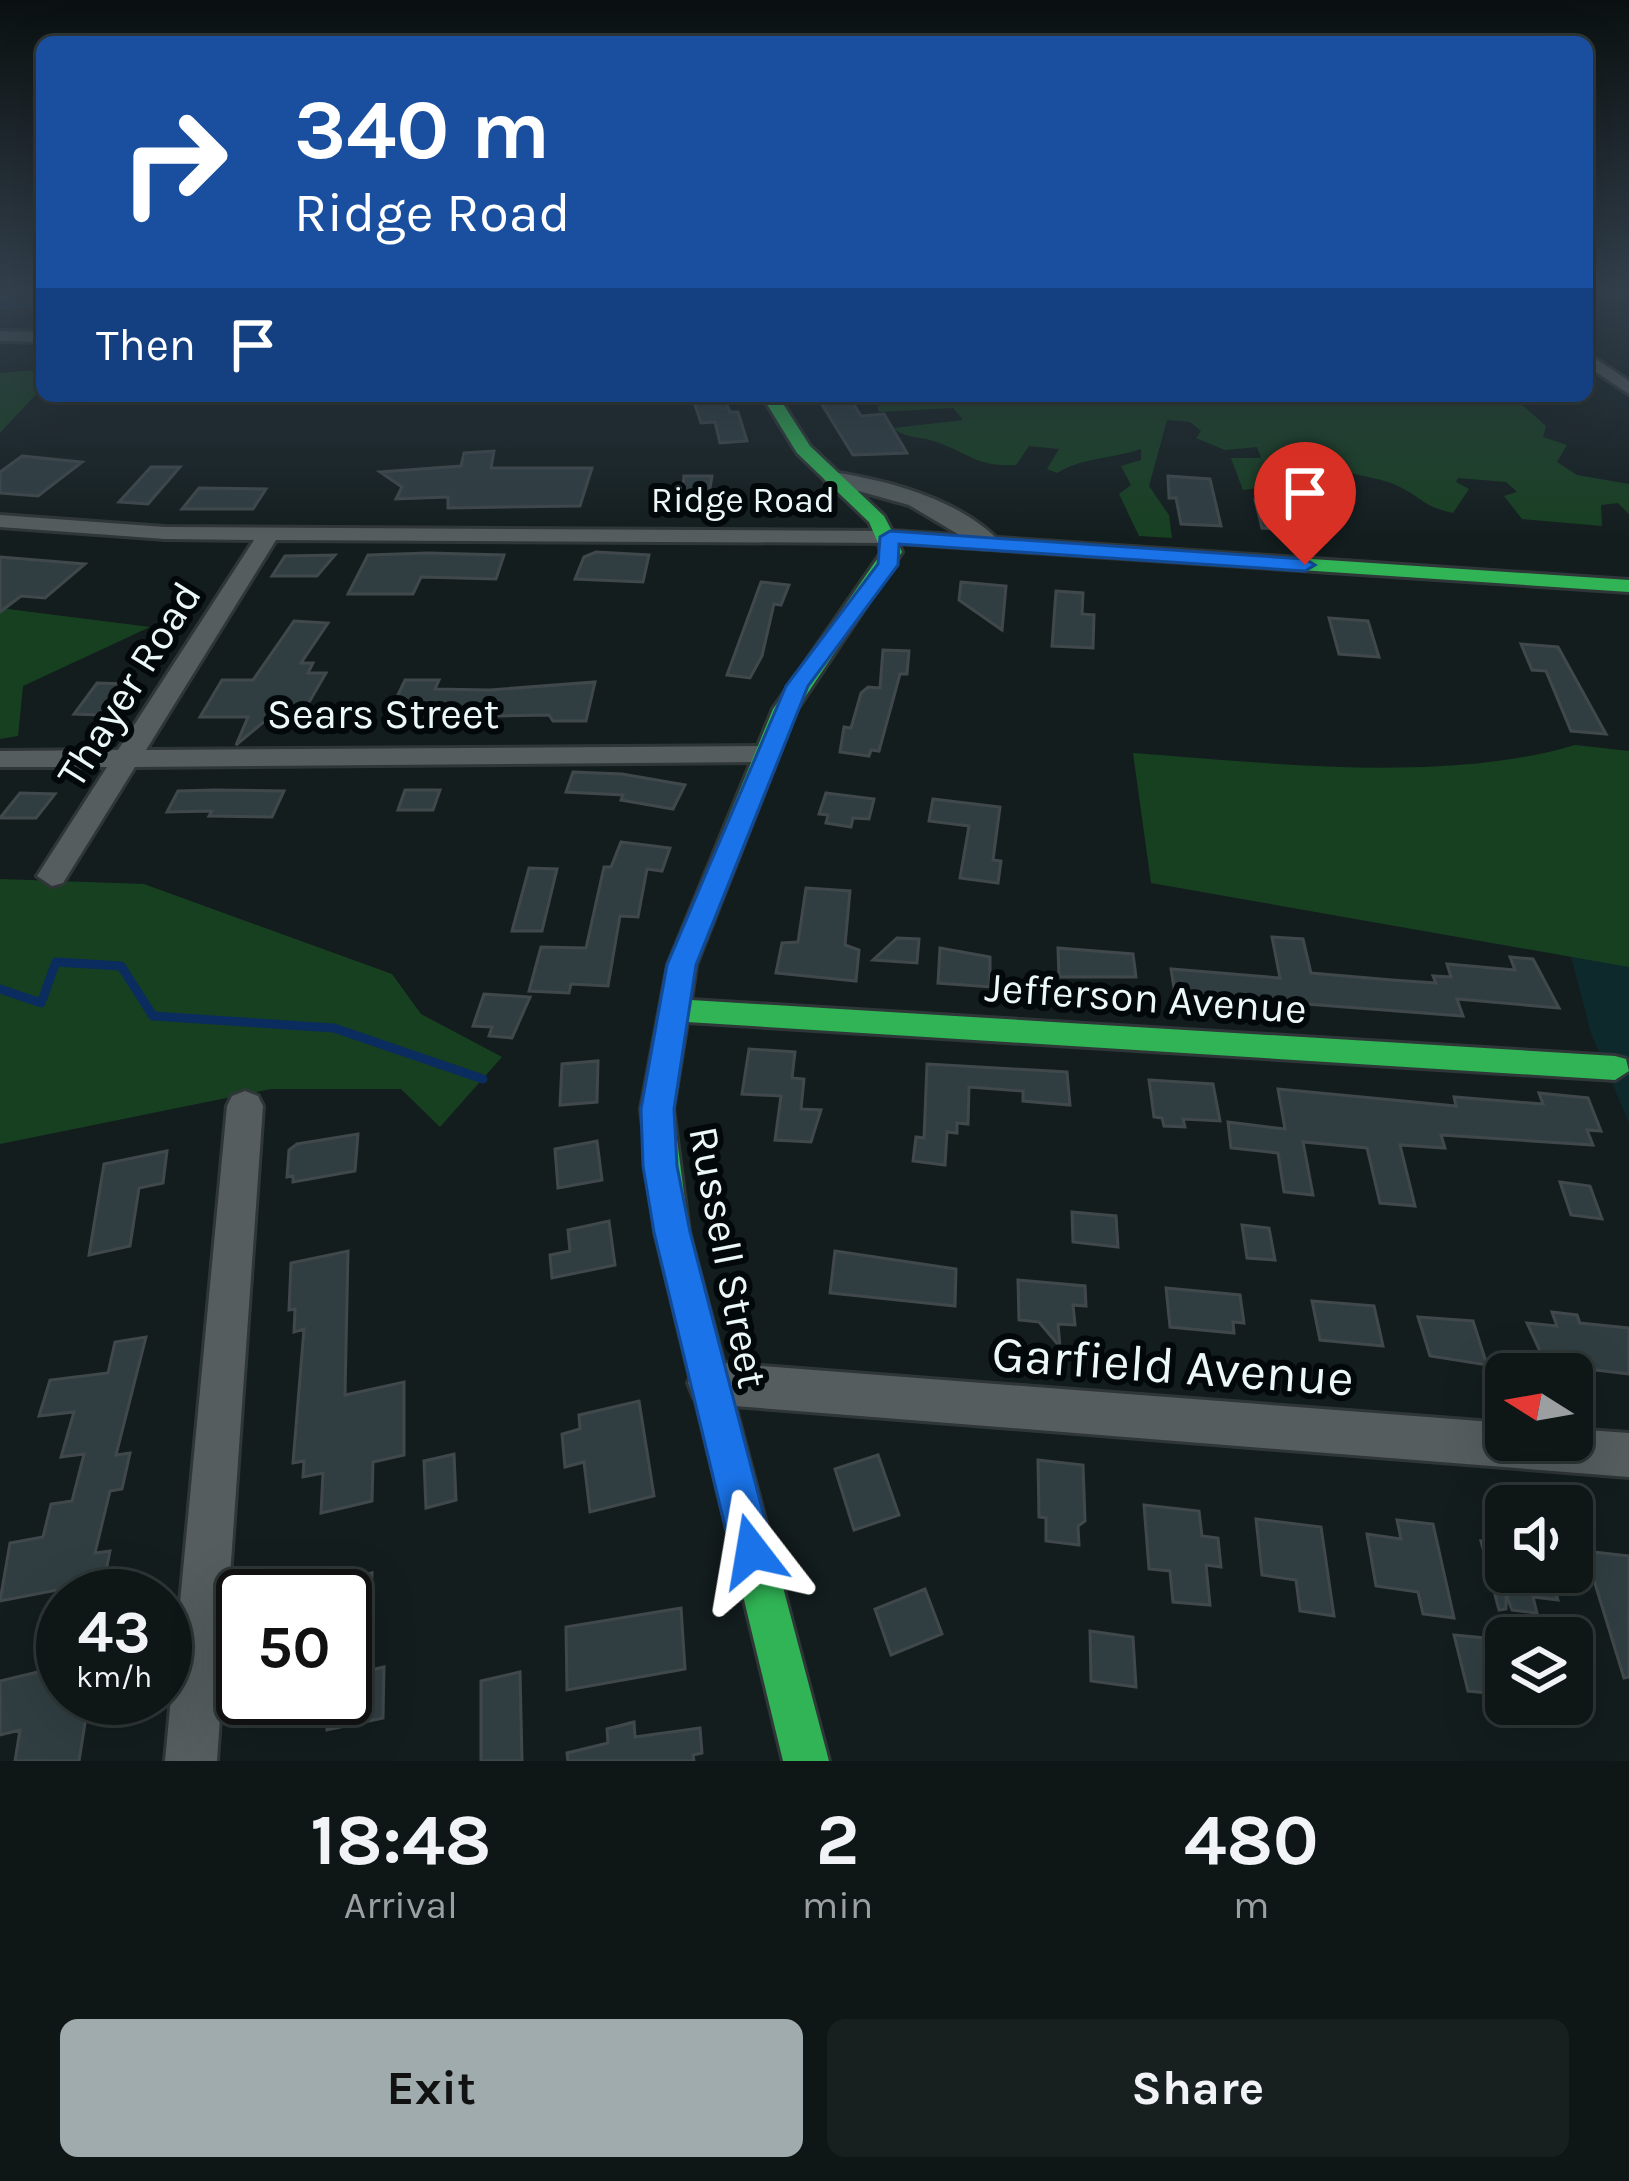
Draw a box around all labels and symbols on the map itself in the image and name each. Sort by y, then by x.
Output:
pin [1254,442,1356,565]
street label: Ridge Road [651,479,835,521]
street label: Thayer Road [46,573,212,796]
street label: Sears Street [267,689,499,739]
street label: Jefferson Avenue [983,962,1309,1034]
street label: Russell Street [678,1122,778,1392]
street label: Garfield Avenue [990,1323,1356,1409]
north arrow [1485,1353,1593,1461]
position arrow [689,1488,815,1614]
speed limit sign: 50 [216,1569,372,1725]

